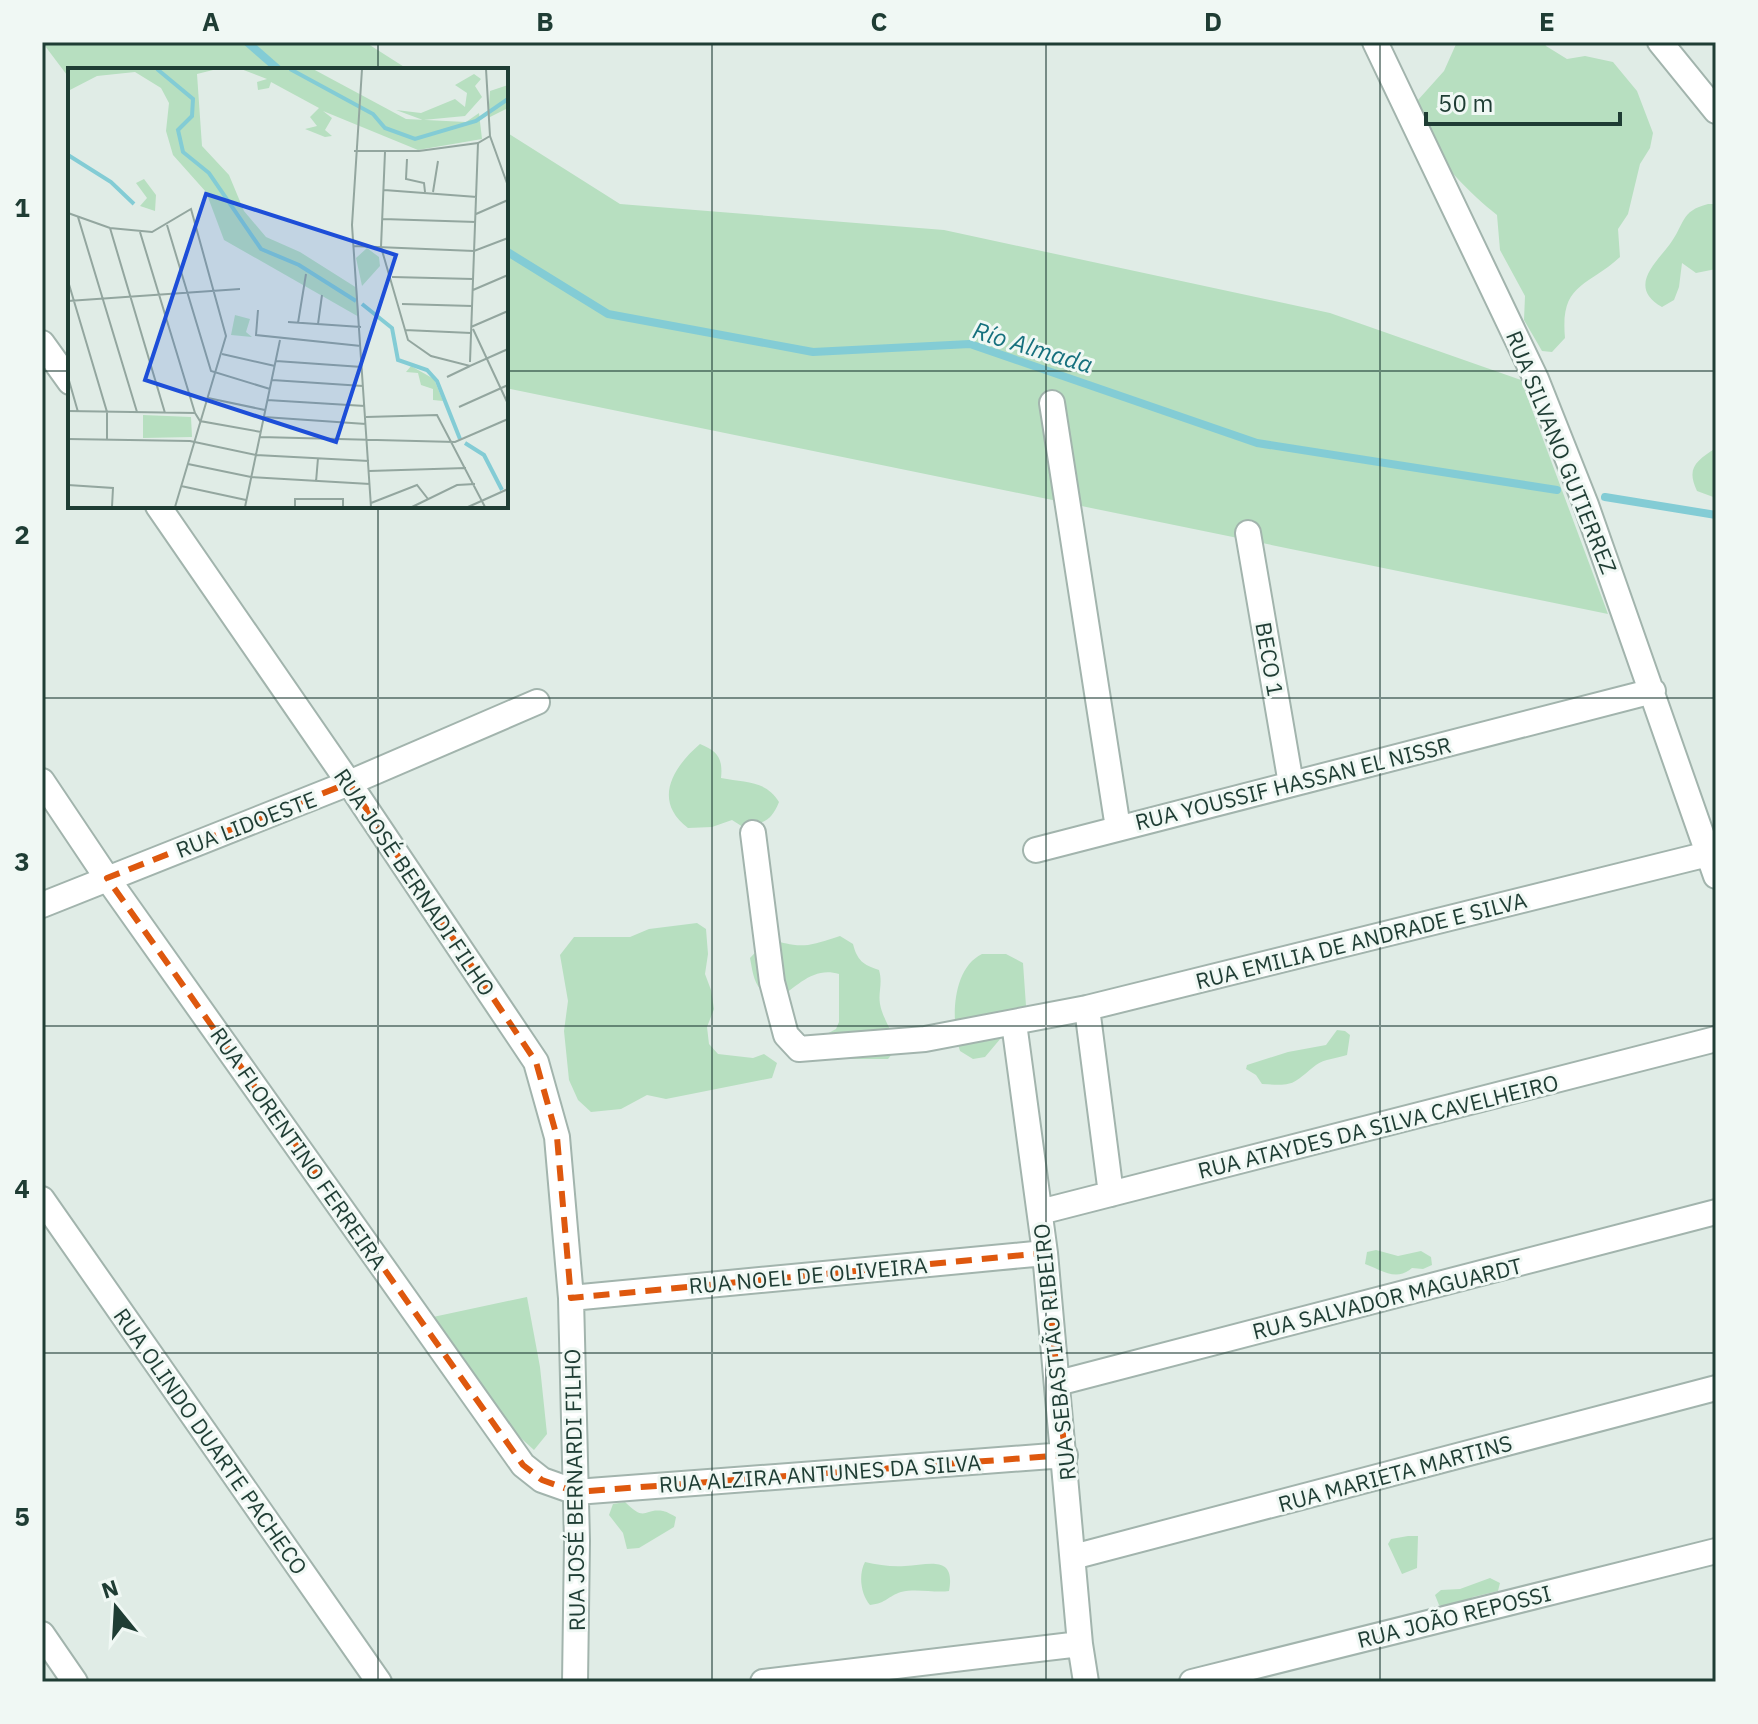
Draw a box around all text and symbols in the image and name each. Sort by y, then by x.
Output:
text: A [202,4,220,38]
text: B [536,4,554,38]
text: C [871,4,888,38]
text: D [1204,4,1222,38]
text: E [1539,4,1555,38]
inset map [68,68,508,508]
scale bar [1426,76,1620,126]
text: 50 m [1438,87,1493,119]
text: 1 [14,190,30,224]
water label: Río Almada [969,314,1097,380]
street label: RUA SILVANO GUTIERREZ [1500,326,1624,578]
text: 2 [14,517,30,551]
street label: BECO 1 [1249,620,1291,698]
street label: RUA YOUSSIF HASSAN EL NISSR [1132,730,1454,836]
street label: RUA JOSÉ BERNADI FILHO [328,763,502,1001]
street label: RUA LIDOESTE [171,784,321,864]
text: 3 [14,844,30,878]
street label: RUA EMILIA DE ANDRADE E SILVA [1192,885,1530,995]
street label: RUA FLORENTINO FERREIRA [204,1021,394,1275]
street label: RUA ATAYDES DA SILVA CAVELHEIRO [1195,1067,1561,1185]
text: 4 [14,1171,30,1205]
street label: RUA SEBASTIÃO RIBEIRO [1026,1222,1082,1482]
street label: RUA NOEL DE OLIVEIRA [688,1250,928,1300]
street label: RUA SALVADOR MAGUARDT [1249,1250,1525,1346]
street label: RUA OLINDO DUARTE PACHECO [108,1302,314,1580]
street label: RUA JOSÉ BERNARDI FILHO [557,1349,591,1631]
street label: RUA MARIETA MARTINS [1275,1428,1515,1518]
street label: RUA ALZIRA ANTUNES DA SILVA [658,1447,982,1499]
text: 5 [14,1499,30,1533]
north arrow [76,1568,156,1648]
text: N [98,1572,122,1605]
street label: RUA JOÃO REPOSSI [1354,1578,1554,1654]

